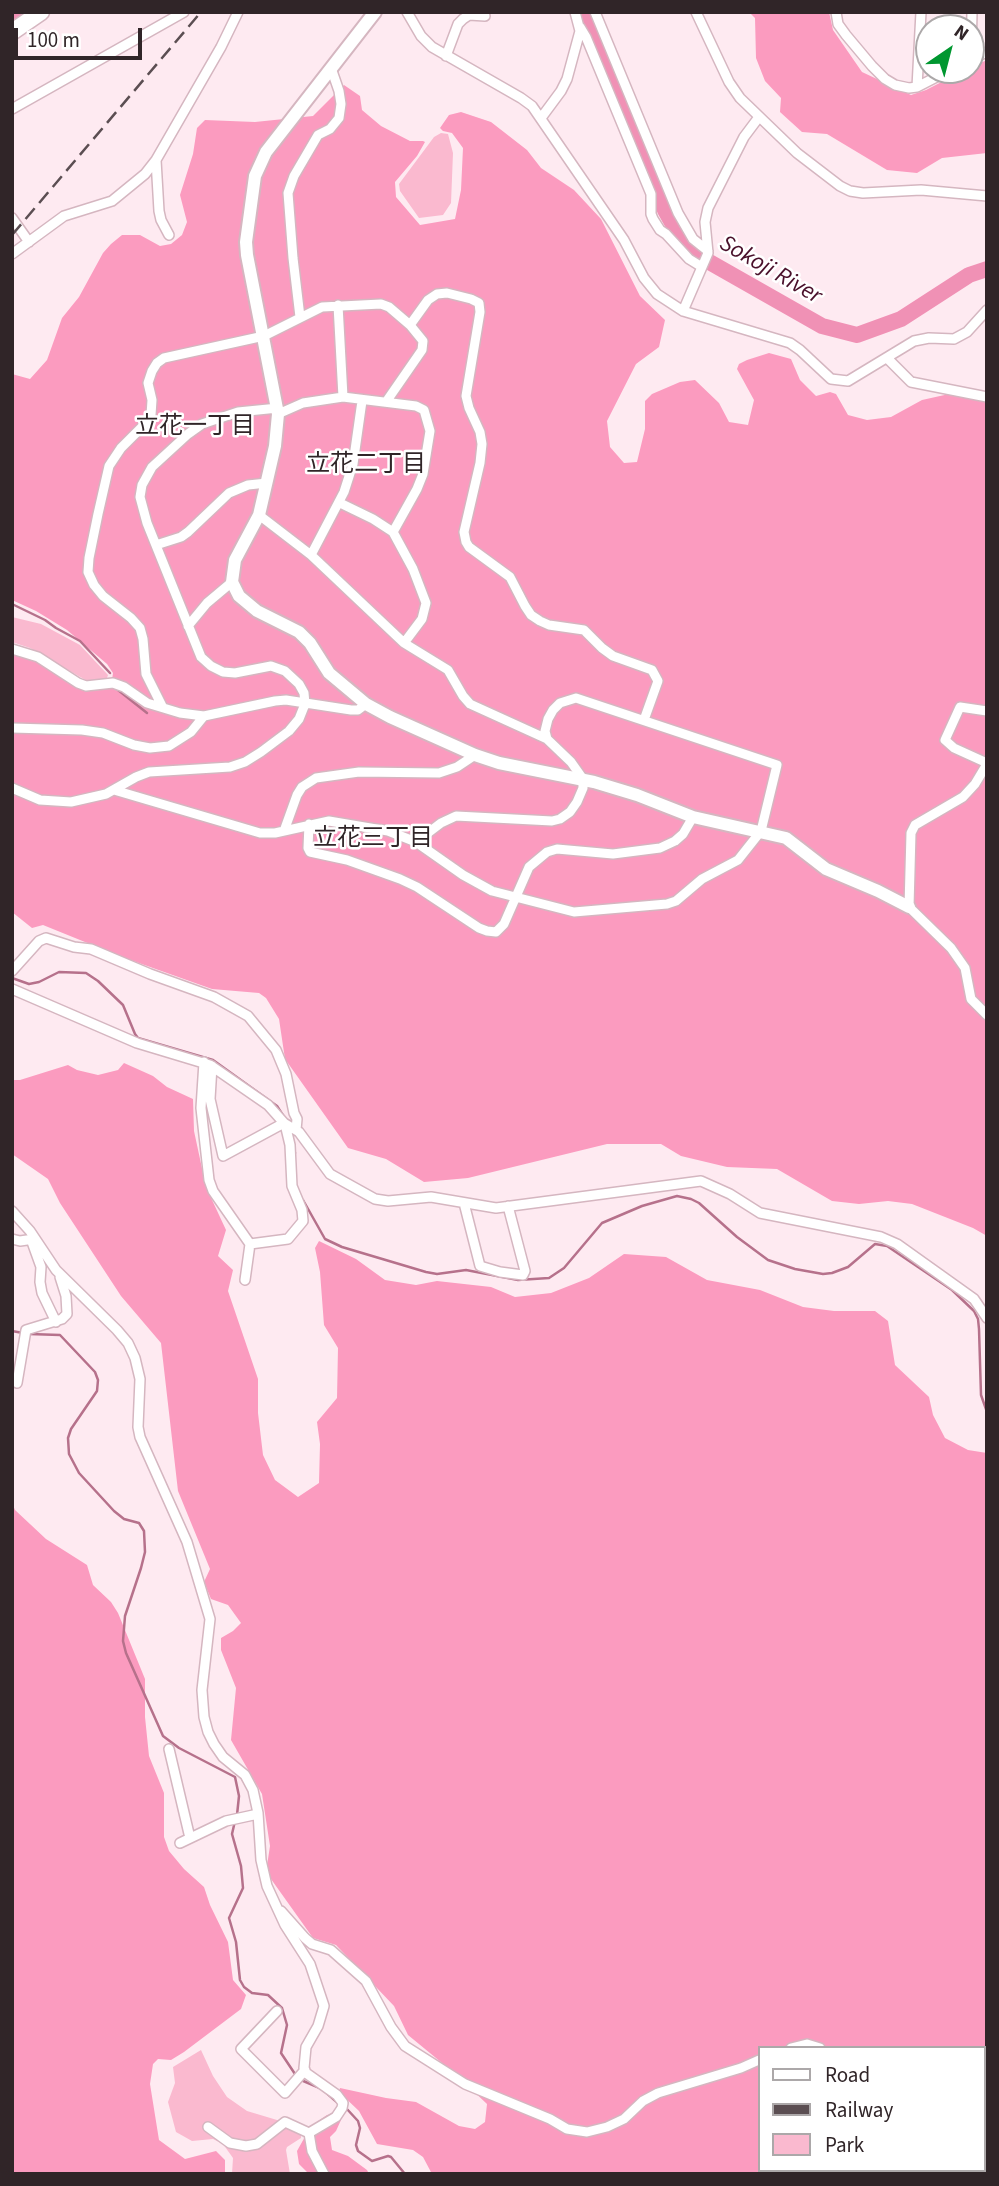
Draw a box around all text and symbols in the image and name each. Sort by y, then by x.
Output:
scale bar [18,14,145,58]
north arrow [915,14,985,84]
text: N [948,18,974,48]
text: 100 m [27,25,80,55]
water label: Sokoji River [714,230,826,312]
district label: 立花一丁目 [135,414,255,442]
district label: 立花二丁目 [306,452,426,480]
district label: 立花三丁目 [313,826,433,854]
legend [758,2046,985,2172]
text: Road [825,2060,870,2090]
text: Railway [825,2095,893,2125]
text: Park [825,2130,864,2160]

